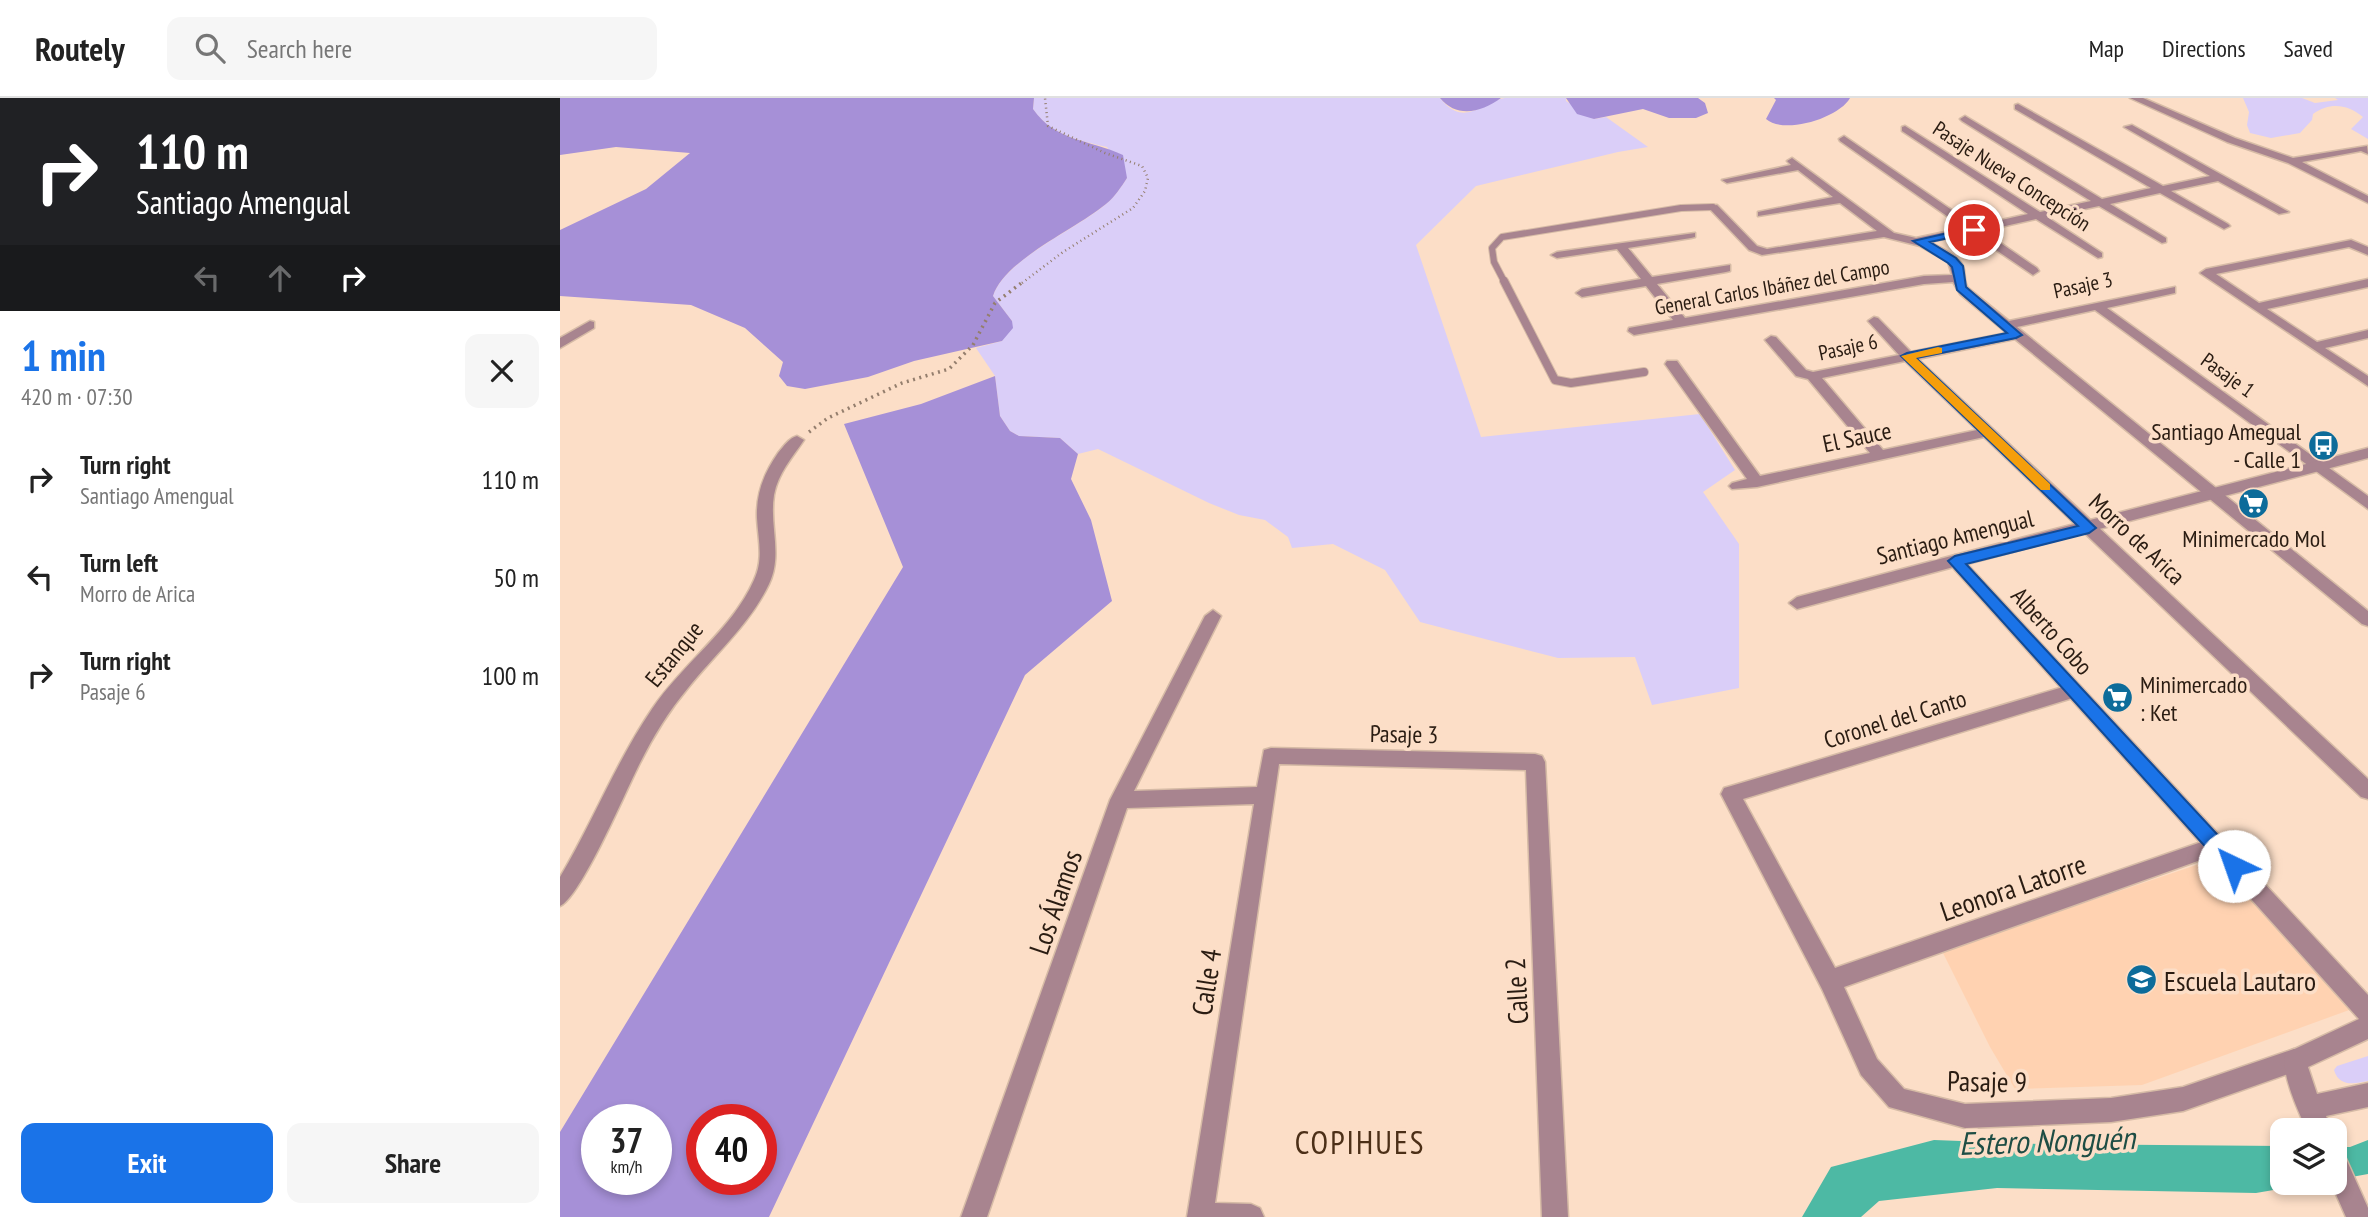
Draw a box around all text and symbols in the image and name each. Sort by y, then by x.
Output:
search box [167,17,657,80]
text: Routely [35,27,125,70]
icon: search [191,29,229,67]
text: Search here [247,32,352,65]
text: Map [2089,33,2124,64]
text: Directions [2162,33,2246,64]
text: Saved [2284,33,2333,64]
street label: Pasaje Nueva Concepción [1928,115,2096,237]
text: 110 m [136,119,249,183]
icon: right [21,126,112,217]
text: Santiago Amengual [136,181,350,223]
pin [1944,200,2004,260]
icon: arrive [1955,211,1993,249]
street label: General Carlos Ibáñez del Campo [1653,253,1891,321]
icon: left [188,259,226,297]
icon: ahead [261,259,299,297]
icon: right [334,259,372,297]
street label: Pasaje 3 [2051,266,2115,304]
text: 1 min [21,328,106,383]
street label: Pasaje 6 [1816,328,1880,366]
button: close [465,334,539,408]
street label: Pasaje 1 [2196,346,2260,404]
text: 420 m · 07:30 [21,382,133,411]
street label: El Sauce [1820,415,1894,459]
place label: Santiago Amegual - Calle 1 [2151,416,2301,475]
bus stop icon: Santiago Amegual - Calle 1 [2307,428,2341,462]
text: Turn right [80,448,171,481]
icon: right [21,460,59,498]
text: 110 m [481,463,539,496]
text: Santiago Amengual [80,481,234,510]
street label: Morro de Arica [2082,487,2192,591]
supermarket icon: Minimercado Mol [2237,487,2271,521]
street label: Santiago Amengual [1873,502,2037,571]
place label: Minimercado Mol [2182,523,2326,554]
text: Turn left [80,546,158,579]
icon: left [21,558,59,596]
text: 50 m [493,561,539,594]
text: Morro de Arica [80,579,195,608]
street label: Alberto Cobo [2004,581,2100,681]
street label: Estanque [638,615,710,693]
text: Turn right [80,644,171,677]
icon: right [21,656,59,694]
text: 100 m [481,659,539,692]
place label: Minimercado : Ket [2140,669,2247,728]
text: Pasaje 6 [80,677,146,706]
supermarket icon: Minimercado : Ket [2100,681,2134,715]
street label: Coronel del Canto [1820,683,1970,755]
street label: Pasaje 3 [1370,718,1438,750]
position arrow [2197,829,2271,903]
street label: Los Álamos [1020,845,1090,959]
street label: Leonora Latorre [1935,845,2091,929]
street label: Calle 4 [1183,946,1230,1018]
street label: Calle 2 [1496,957,1536,1025]
place label: Escuela Lautaro [2164,962,2316,999]
school or university icon: Escuela Lautaro [2124,963,2158,997]
street label: Pasaje 9 [1947,1062,2027,1100]
speed limit sign: 40 [686,1104,777,1195]
water label: Estero Nonguén [1958,1116,2137,1164]
text: 37 [610,1117,643,1163]
map controls [2270,1118,2347,1195]
button: layers [2270,1118,2347,1195]
district label: COPIHUES [1295,1121,1425,1163]
button: Exit [21,1123,273,1203]
button: Share [287,1123,539,1203]
text: km/h [611,1155,642,1178]

